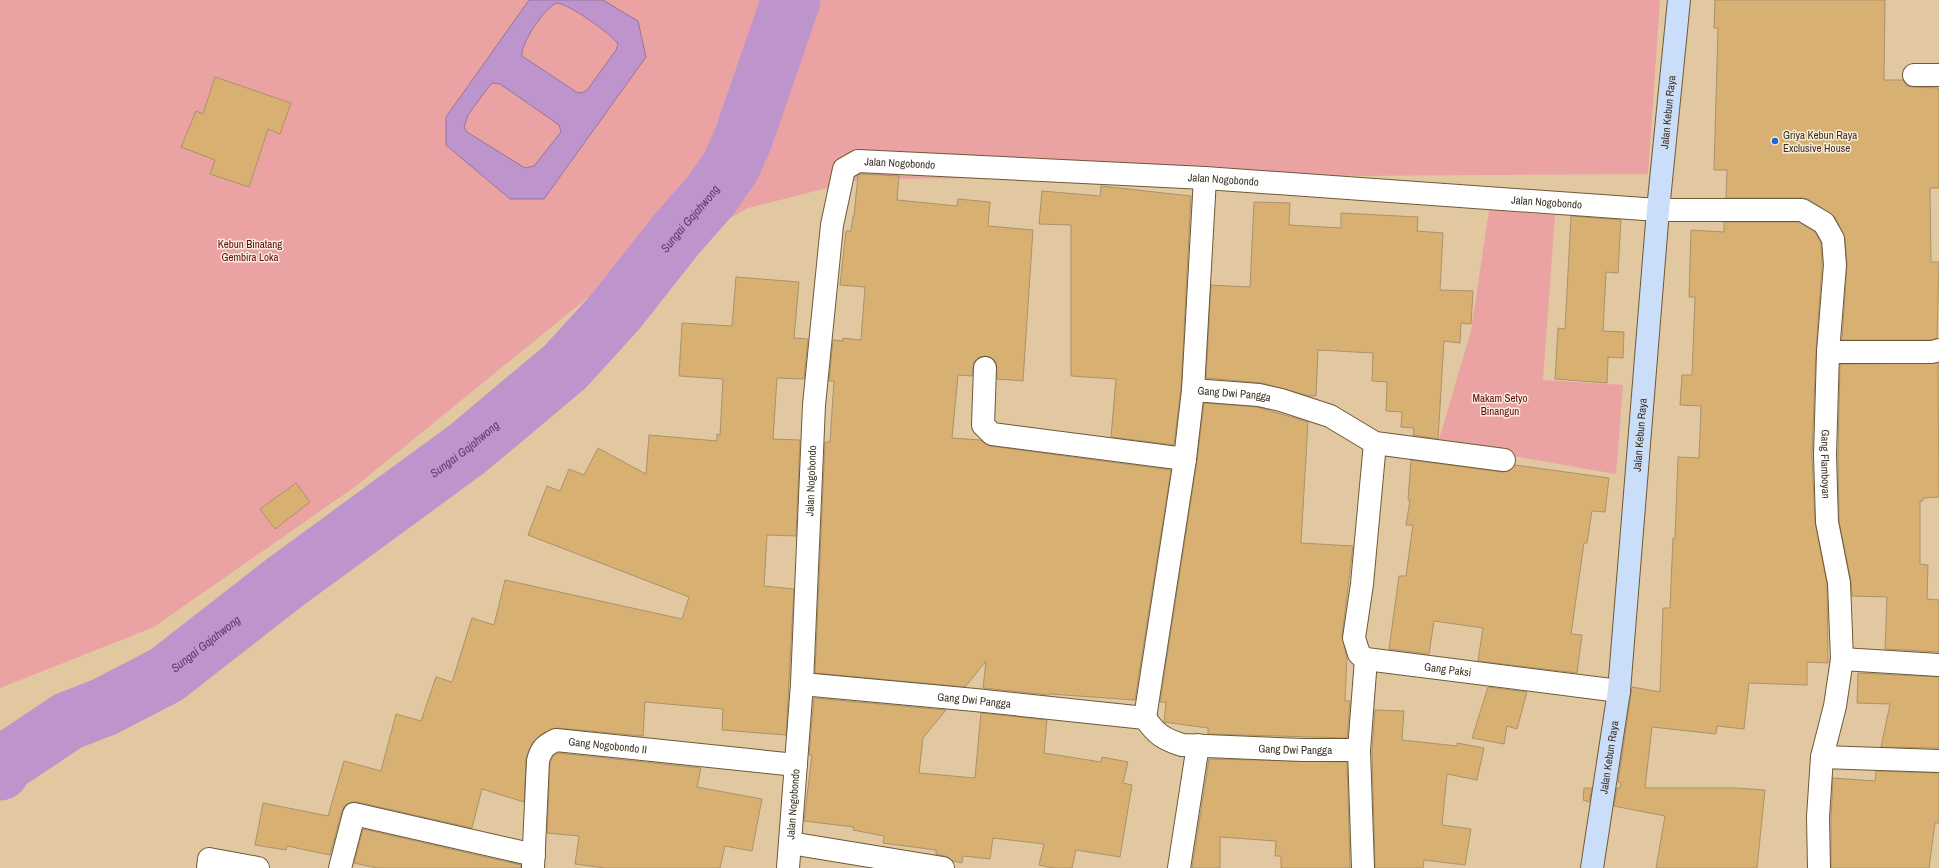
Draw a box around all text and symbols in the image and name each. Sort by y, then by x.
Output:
street label: Jalan Kebun Raya [1657,75,1678,150]
place label: Griya Kebun Raya Exclusive House [1783,128,1857,155]
marker: Griya Kebun Raya Exclusive House [1770,136,1780,146]
street label: Jalan Nogobondo [864,154,936,172]
street label: Jalan Nogobondo [1188,170,1259,189]
water label: Sungai Gajahwong [657,181,724,256]
street label: Jalan Nogobondo [1511,193,1583,212]
park label: Kebun Binatang Gembira Loka [218,237,282,264]
street label: Gang Dwi Pangga [1197,383,1272,405]
park label: Makam Setyo Binangun [1472,391,1528,418]
street label: Jalan Kebun Raya [1630,397,1650,472]
water label: Sungai Gajahwong [427,417,503,481]
street label: Gang Flamboyan [1818,429,1833,499]
street label: Jalan Nogobondo [802,445,819,516]
water label: Sungai Gajahwong [168,612,244,676]
street label: Gang Paksi [1423,659,1472,679]
street label: Gang Dwi Pangga [937,690,1012,711]
street label: Jalan Kebun Raya [1596,720,1621,795]
street label: Gang Nogobondo II [568,734,648,756]
street label: Gang Dwi Pangga [1258,741,1332,757]
street label: Jalan Nogobondo [783,768,803,840]

